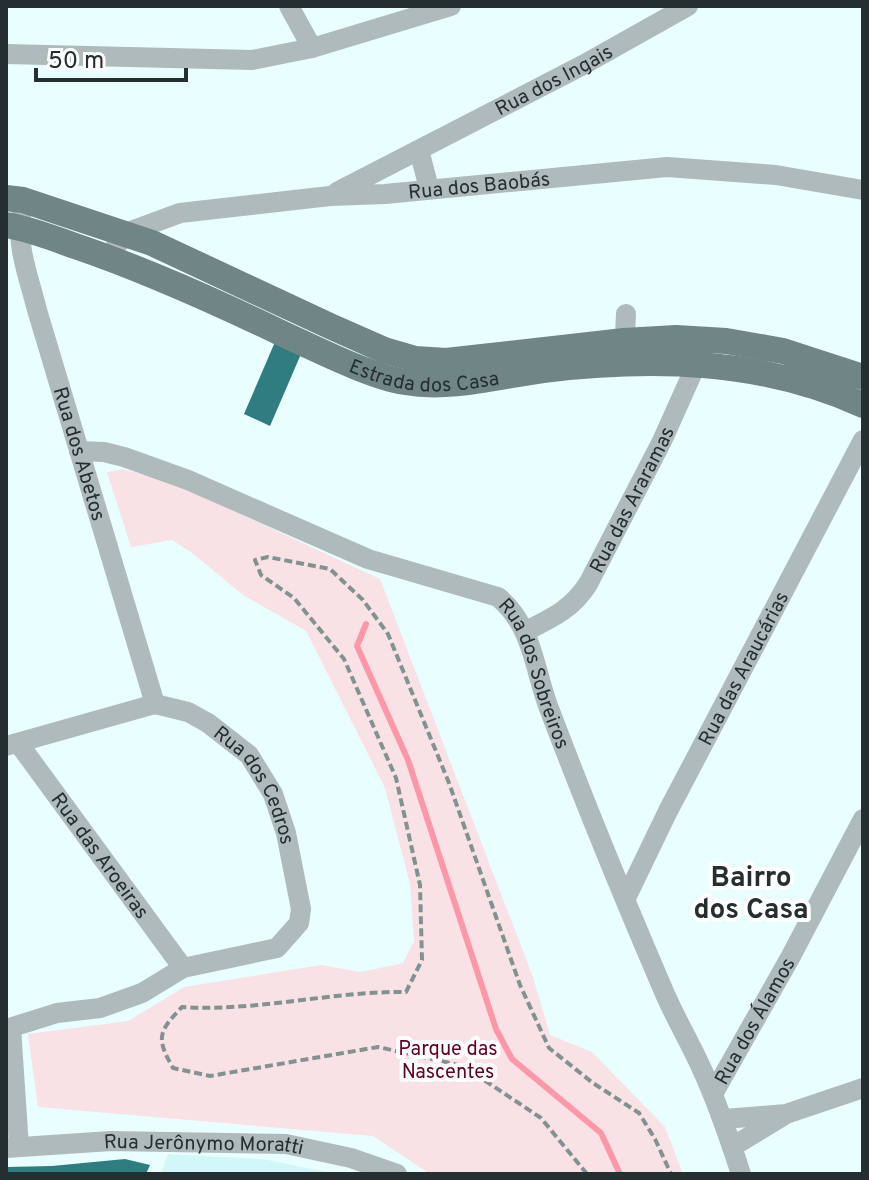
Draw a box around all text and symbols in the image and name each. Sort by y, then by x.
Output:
scale bar [36,32,186,82]
street label: Rua dos Ingais [491,40,618,123]
text: 50 m [48,47,104,77]
street label: Rua dos Baobás [407,167,551,207]
street label: Estrada dos Casa [345,354,501,399]
street label: Rua dos Abetos [46,384,110,524]
street label: Rua das Araramas [585,423,682,578]
street label: Rua das Araucárias [694,587,796,751]
street label: Rua dos Sobreiros [492,593,574,753]
street label: Rua dos Cedros [207,721,299,847]
street label: Rua das Aroeiras [44,788,154,925]
district label: Bairro dos Casa [693,861,809,929]
street label: Rua dos Álamos [710,953,802,1090]
park label: Parque das Nascentes [398,1037,498,1086]
street label: Rua Jerônymo Moratti [103,1130,306,1162]

